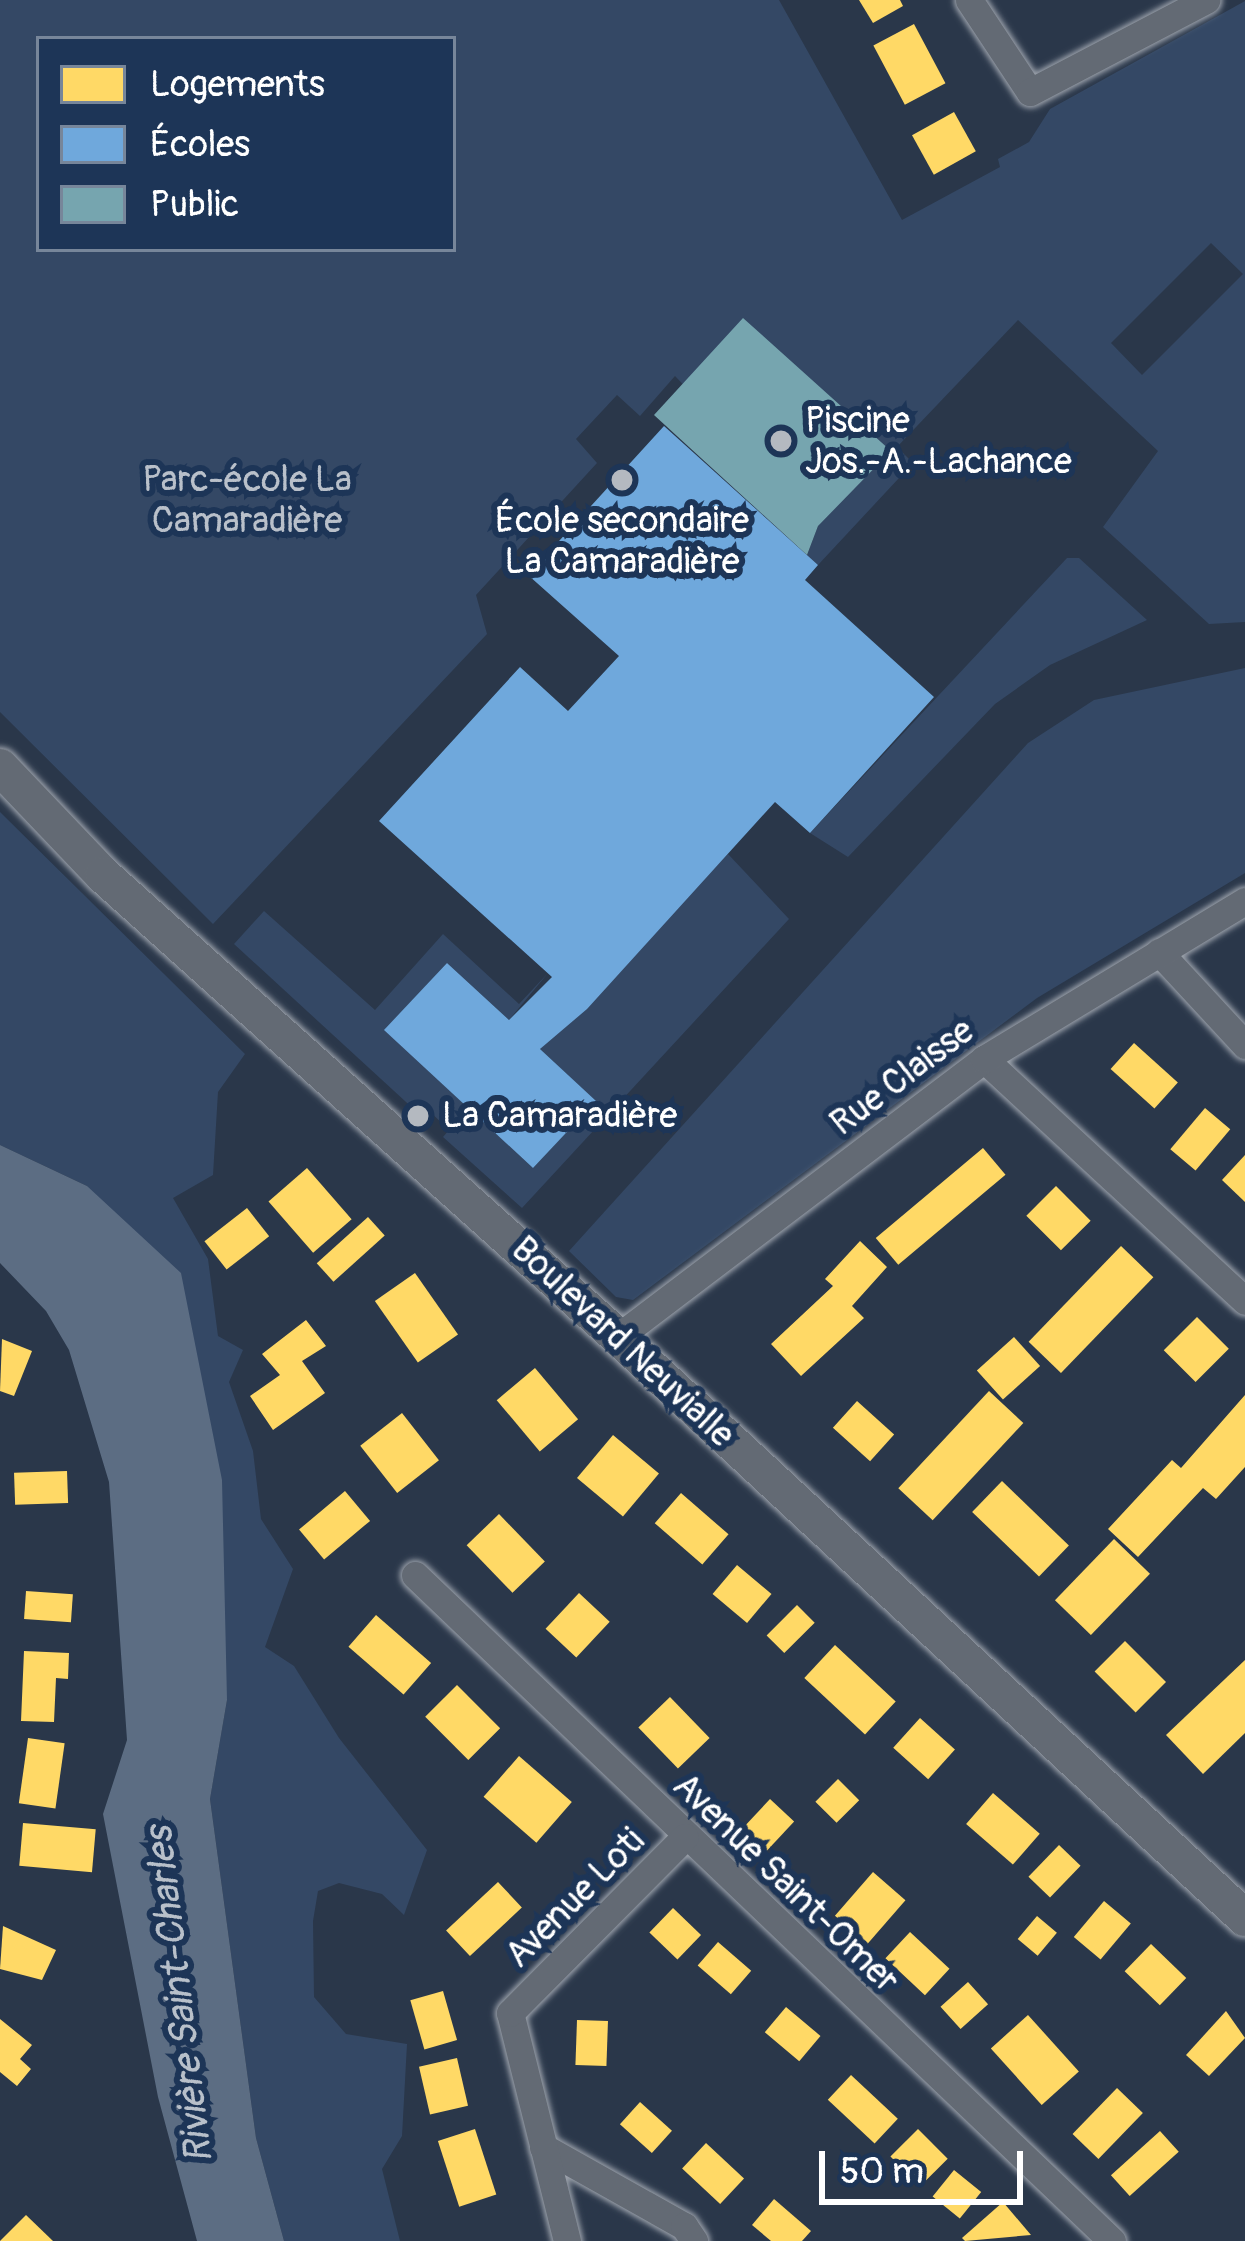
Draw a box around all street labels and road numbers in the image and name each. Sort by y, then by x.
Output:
street label: Rue Claisse [822,1009,982,1145]
street label: Boulevard Neuvialle [503,1228,743,1456]
street label: Avenue Saint-Omer [664,1764,908,2002]
street label: Avenue Loti [496,1819,654,1977]

